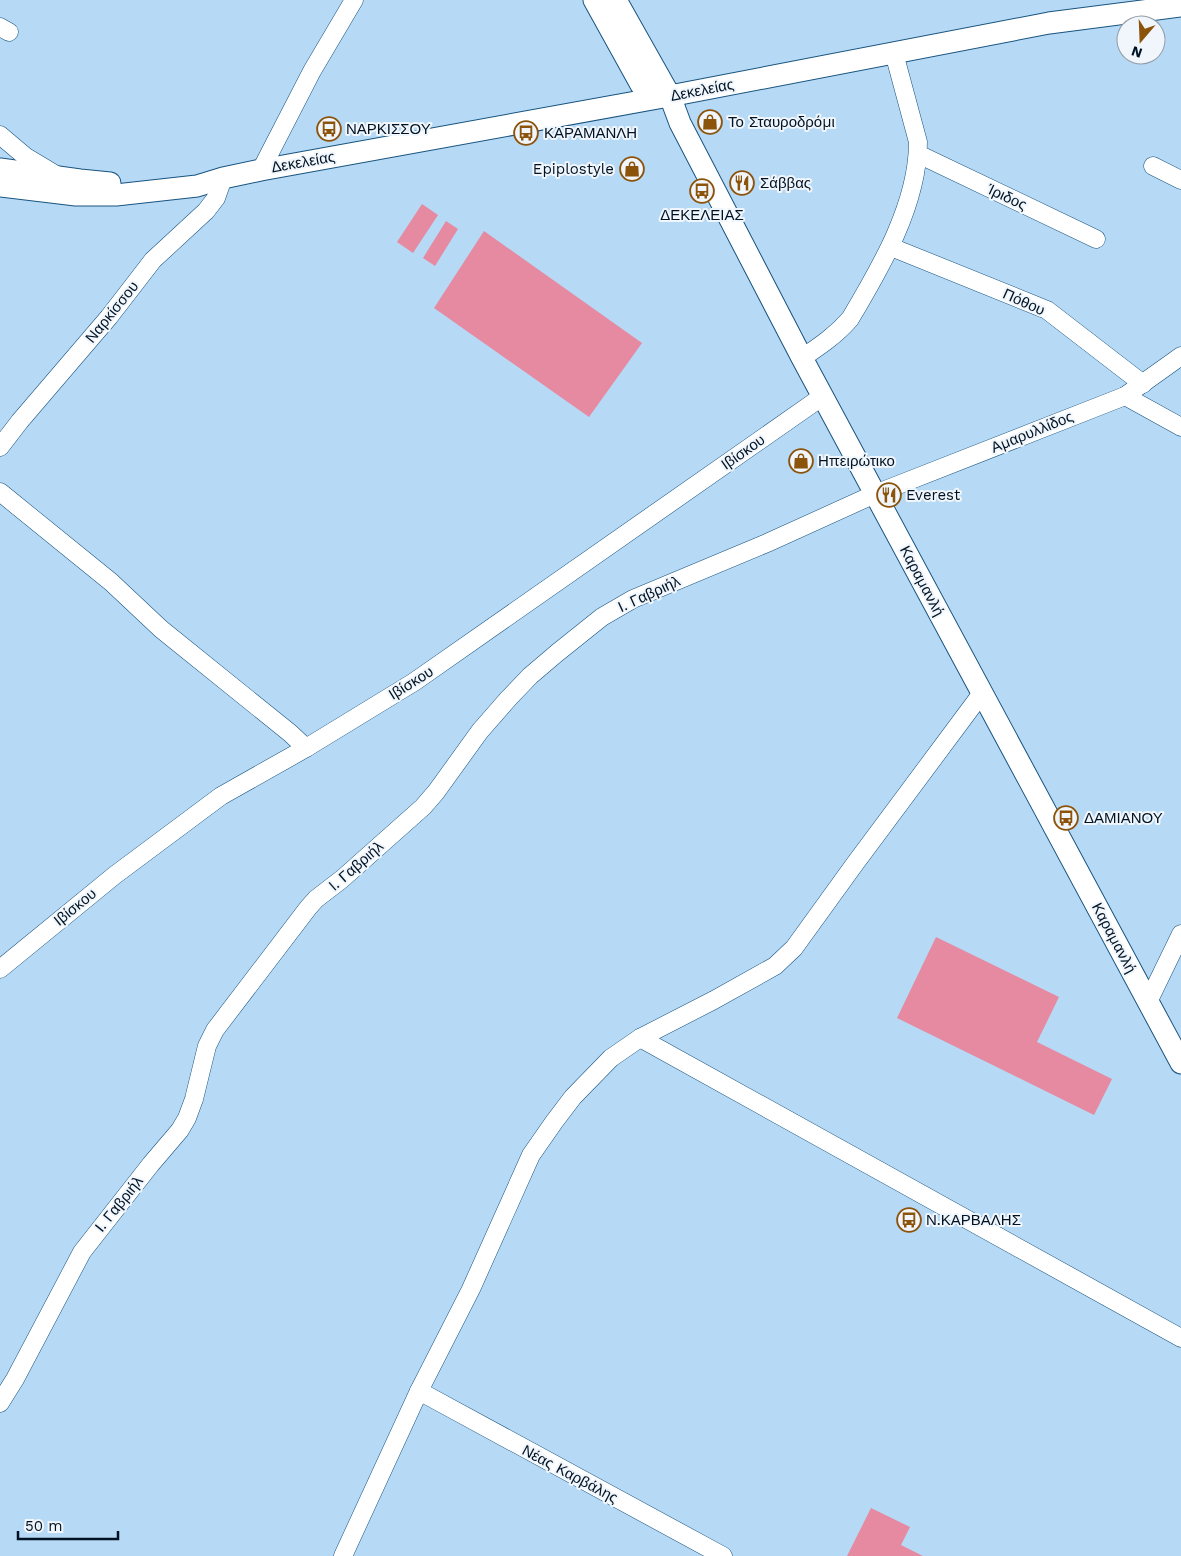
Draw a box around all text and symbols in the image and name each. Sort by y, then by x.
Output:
north arrow [1116,15,1166,65]
text: N [1129,43,1144,62]
street label: Δεκελείας [669,75,735,105]
shop icon: Το Σταυροδρόμι [697,109,723,135]
place label: Το Σταυροδρόμι [728,113,835,131]
bus stop icon: ΝΑΡΚΙΣΣΟΥ [316,116,342,142]
place label: ΝΑΡΚΙΣΣΟΥ [346,120,431,138]
bus stop icon: ΚΑΡΑΜΑΝΛΗ [513,120,539,146]
place label: ΚΑΡΑΜΑΝΛΗ [544,124,637,142]
street label: Δεκελείας [270,148,336,176]
shop icon: Epiplostyle [619,156,645,182]
place label: Epiplostyle [533,160,614,178]
restaurant icon: Σάββας [729,170,755,196]
place label: Σάββας [760,174,811,192]
bus stop icon: ΔΕΚΕΛΕΙΑΣ [689,178,715,204]
street label: Ίριδος [983,180,1030,214]
place label: ΔΕΚΕΛΕΙΑΣ [660,206,744,224]
street label: Ναρκίσσου [82,278,142,346]
street label: Πόθου [1000,285,1048,319]
street label: Αμαρυλλίδος [988,407,1076,457]
street label: Ιβίσκου [718,431,768,473]
shop icon: Ηπειρώτικο [788,448,814,474]
place label: Ηπειρώτικο [818,452,895,470]
restaurant icon: Everest [876,482,902,508]
place label: Everest [906,486,961,504]
street label: Καραμανλή [896,543,948,619]
street label: Ι. Γαβριήλ [615,572,683,616]
street label: Ιβίσκου [385,662,437,704]
bus stop icon: ΔΑΜΙΑΝΟΥ [1053,805,1079,831]
place label: ΔΑΜΙΑΝΟΥ [1084,809,1163,827]
street label: Ι. Γαβριήλ [325,837,387,895]
street label: Ιβίσκου [50,885,100,929]
street label: Καραμανλή [1088,900,1140,976]
street label: Ι. Γαβριήλ [91,1172,147,1236]
bus stop icon: Ν.ΚΑΡΒΑΛΗΣ [896,1207,922,1233]
place label: Ν.ΚΑΡΒΑΛΗΣ [926,1211,1021,1229]
street label: Νέας Καρβάλης [519,1441,621,1507]
scale bar [18,1508,118,1540]
text: 50 m [25,1517,62,1535]

